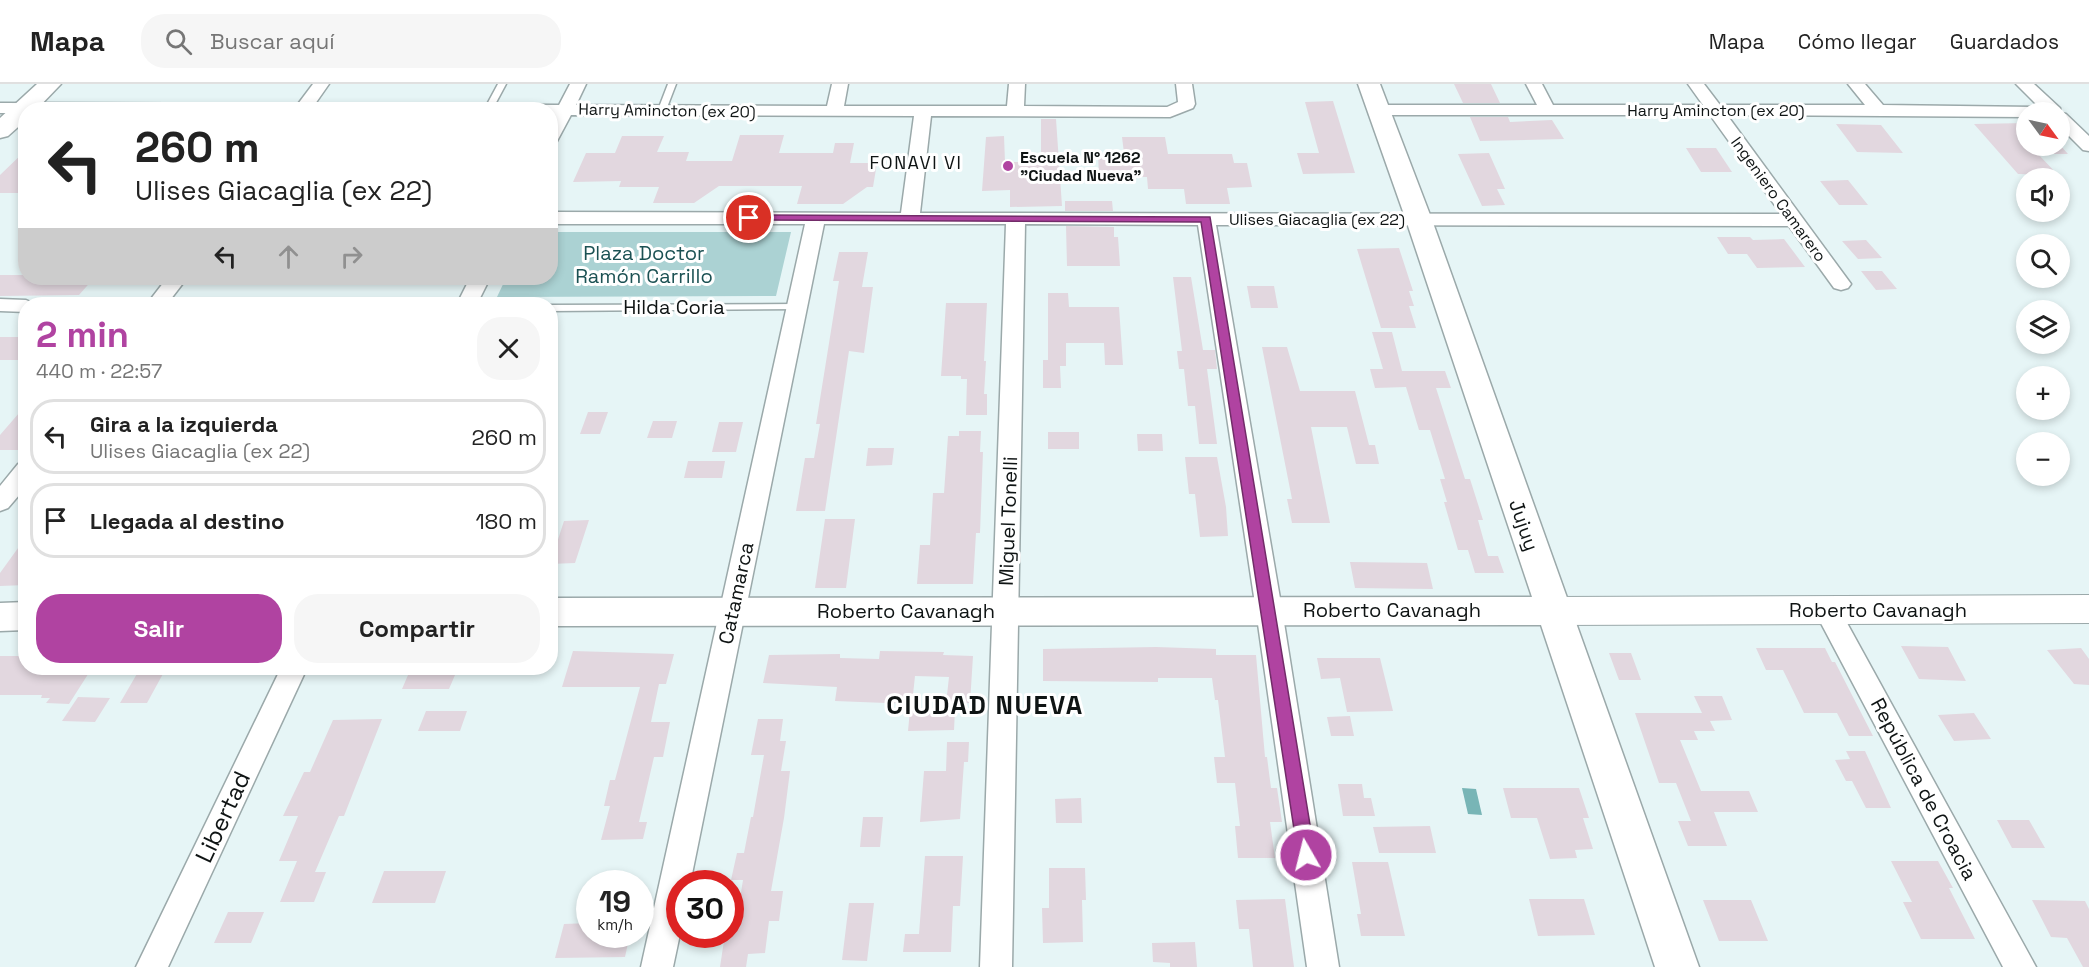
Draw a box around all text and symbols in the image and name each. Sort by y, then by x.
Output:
search box [141,14,561,68]
text: Mapa [30,23,105,59]
icon: search [162,25,195,58]
text: Buscar aquí [210,27,335,55]
text: Mapa [1709,28,1765,55]
text: Cómo llegar [1798,28,1917,55]
text: Guardados [1950,28,2059,55]
street label: Harry Amincton (ex 20) [578,98,756,123]
street label: Harry Amincton (ex 20) [1627,100,1805,121]
north arrow [2016,102,2070,156]
map controls [2016,102,2070,486]
text: 260 m [135,121,260,174]
icon: left [36,126,114,204]
street label: Ingeniero Camarero [1726,133,1831,266]
place label: Escuela N° 1262 "Ciudad Nueva" [1020,147,1141,186]
district label: FONAVI VI [870,151,962,174]
marker: Escuela N° 1262 "Ciudad Nueva" [1001,159,1015,173]
button: sound [2016,168,2070,222]
text: Ulises Giacaglia (ex 22) [135,173,432,208]
pin [723,192,774,243]
icon: arrive [732,201,765,234]
street label: Ulises Giacaglia (ex 22) [1229,209,1405,230]
button: search [2016,234,2070,288]
icon: left [209,240,242,273]
icon: ahead [272,240,305,273]
icon: right [335,240,368,273]
park label: Plaza Doctor Ramón Carrillo [575,240,713,289]
street label: Hilda Coria [623,294,725,320]
button: layers [2016,300,2070,354]
text: 2 min [36,312,129,358]
button: close [477,317,540,380]
text: 440 m · 22:57 [36,358,162,384]
button: + [2016,366,2070,420]
text: Gira a la izquierda [90,410,278,438]
icon: left [39,420,72,453]
text: 260 m [472,423,537,451]
button: − [2016,432,2070,486]
text: Ulises Giacaglia (ex 22) [90,438,310,464]
street label: Miguel Tonelli [993,456,1023,586]
street label: Jujuy [1503,496,1545,554]
icon: arrive [39,504,72,537]
text: Llegada al destino [90,507,284,535]
text: 180 m [475,507,537,535]
street label: Catamarca [713,540,759,646]
button: Salir [36,594,282,663]
button: Compartir [294,594,540,663]
street label: Roberto Cavanagh [1303,597,1481,623]
street label: Roberto Cavanagh [1789,597,1967,623]
street label: Roberto Cavanagh [817,598,995,624]
district label: CIUDAD NUEVA [886,688,1084,722]
street label: República de Croacia [1865,693,1983,885]
street label: Libertad [188,766,257,868]
position arrow [1274,823,1338,887]
speed limit sign: 30 [666,870,744,948]
text: 19 [599,882,631,921]
text: km/h [597,915,633,934]

